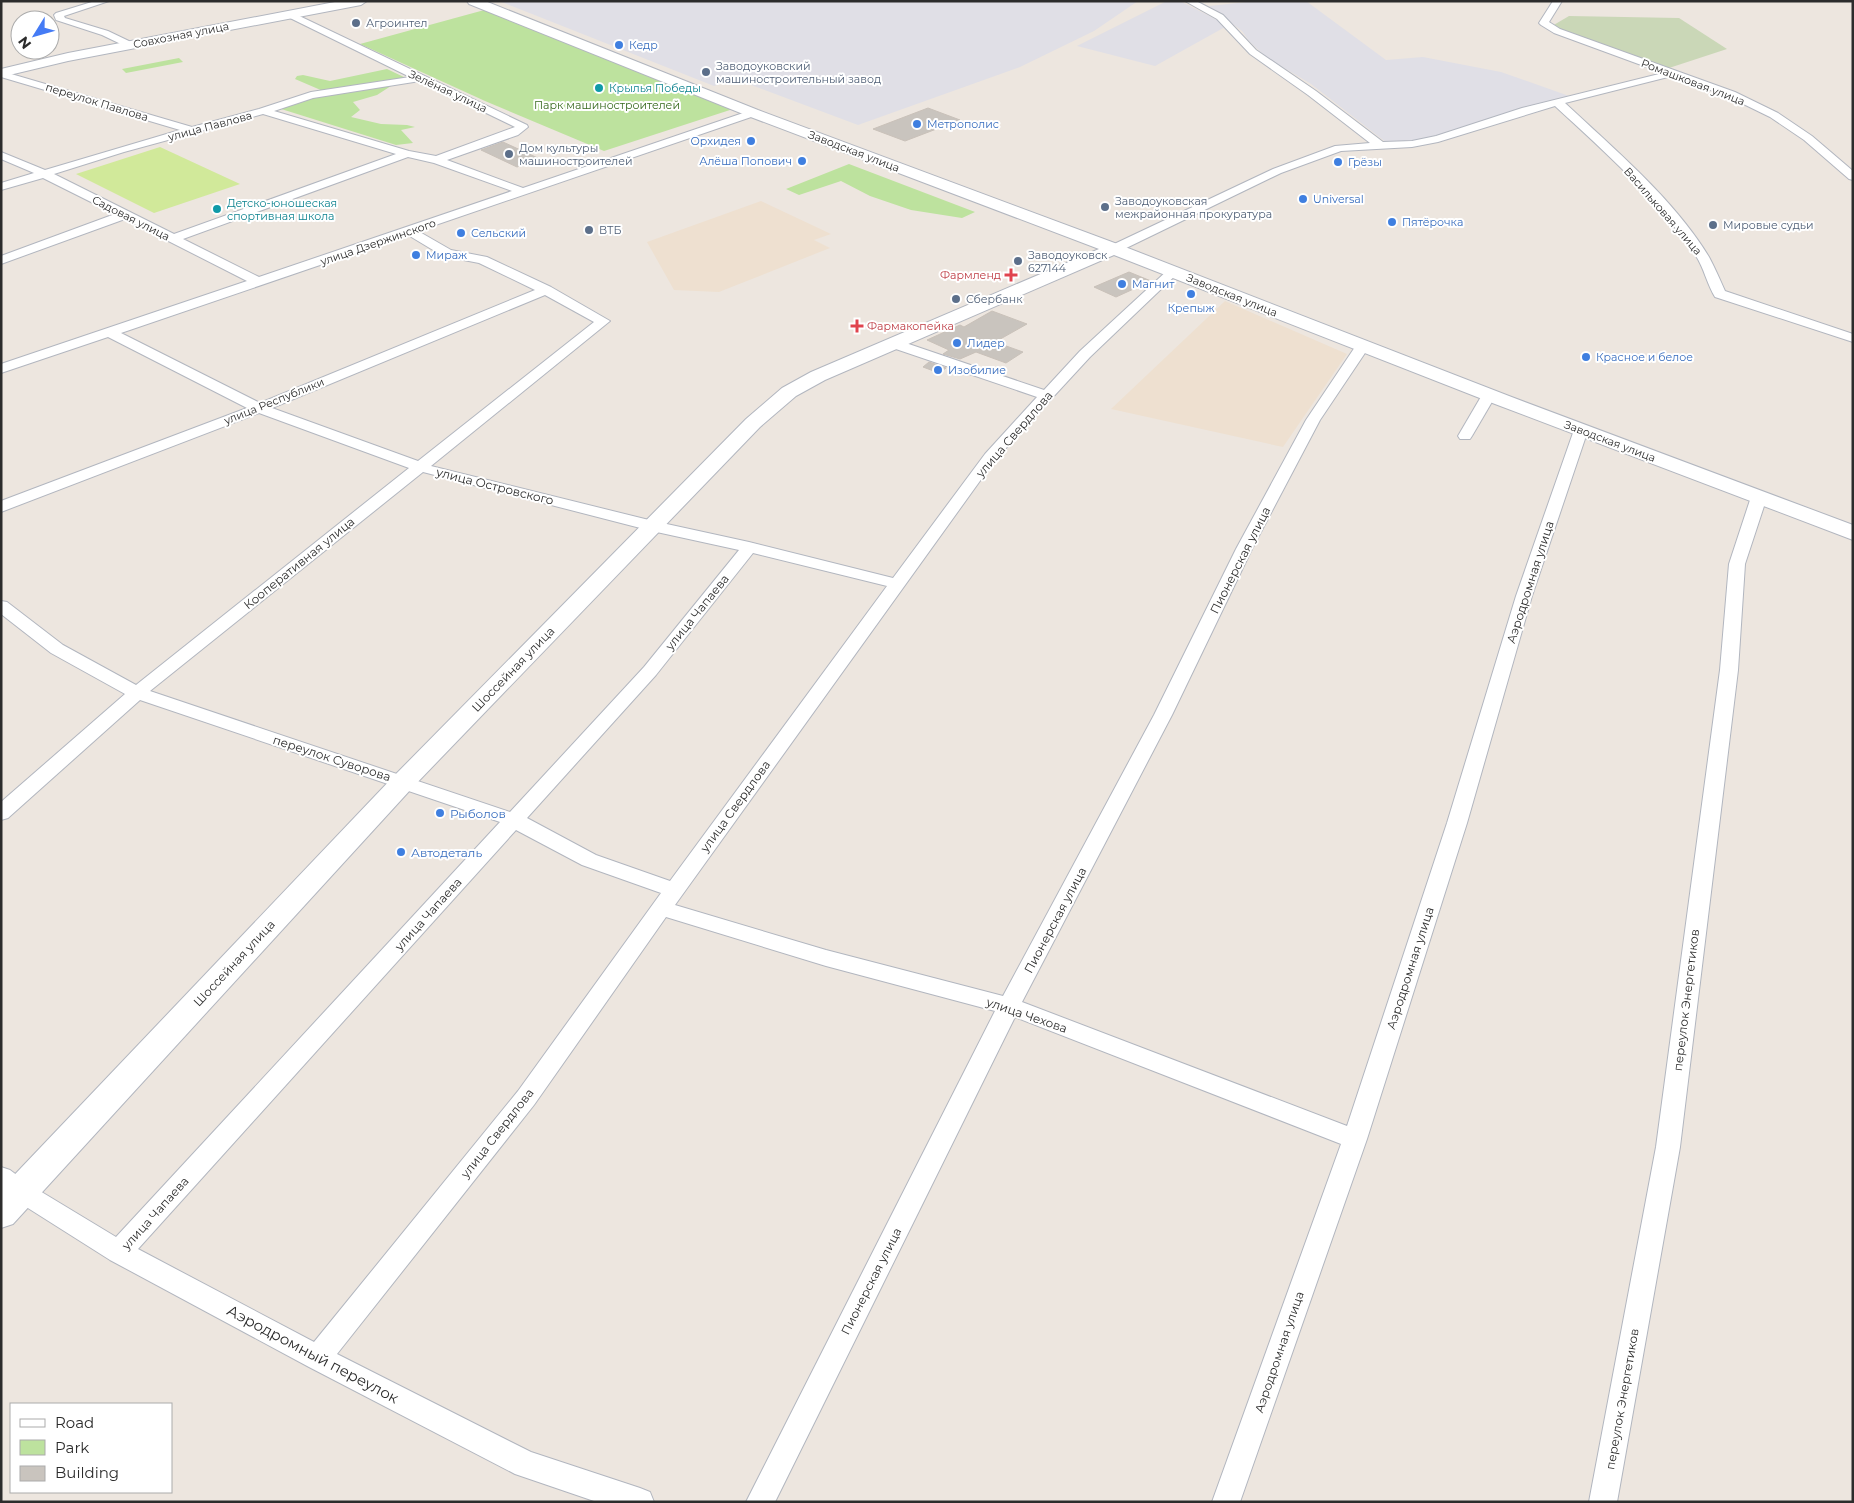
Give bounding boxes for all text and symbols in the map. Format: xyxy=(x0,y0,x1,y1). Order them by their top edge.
north arrow xyxy=(10,10,60,60)
place label: Агроинтел xyxy=(366,16,428,30)
marker: Агроинтел xyxy=(350,17,362,29)
street label: Совхозная улица xyxy=(132,19,230,51)
text: N xyxy=(14,33,35,53)
place label: Кедр xyxy=(629,38,658,52)
marker: Кедр xyxy=(613,39,625,51)
street label: Ромашковая улица xyxy=(1639,56,1747,108)
place label: Заводоуковский машиностроительный завод xyxy=(716,59,881,86)
marker: Заводоуковский машиностроительный завод xyxy=(700,66,712,78)
street label: Зелёная улица xyxy=(407,67,489,115)
street label: переулок Павлова xyxy=(44,80,150,124)
place label: Крылья Победы xyxy=(609,81,701,95)
marker: Крылья Победы xyxy=(593,82,605,94)
park label: Парк машиностроителей xyxy=(534,98,680,112)
street label: улица Павлова xyxy=(165,108,254,144)
place label: Метрополис xyxy=(927,117,999,131)
marker: Метрополис xyxy=(911,118,923,130)
street label: Заводская улица xyxy=(806,127,902,175)
place label: Орхидея xyxy=(690,134,741,148)
marker: Орхидея xyxy=(745,135,757,147)
place label: Дом культуры машиностроителей xyxy=(519,141,633,168)
marker: Дом культуры машиностроителей xyxy=(503,148,515,160)
place label: Алёша Попович xyxy=(699,154,792,168)
marker: Алёша Попович xyxy=(796,155,808,167)
place label: Грёзы xyxy=(1348,155,1382,169)
marker: Грёзы xyxy=(1332,156,1344,168)
street label: Васильковая улица xyxy=(1621,164,1705,258)
street label: Садовая улица xyxy=(90,192,172,244)
place label: Universal xyxy=(1313,192,1364,206)
marker: Universal xyxy=(1297,193,1309,205)
place label: Заводоуковская межрайонная прокуратура xyxy=(1115,194,1272,221)
place label: Детско-юношеская спортивная школа xyxy=(227,196,337,223)
marker: Заводоуковская межрайонная прокуратура xyxy=(1099,201,1111,213)
marker: Детско-юношеская спортивная школа xyxy=(211,203,223,215)
place label: Пятёрочка xyxy=(1402,215,1463,229)
street label: улица Дзержинского xyxy=(317,216,438,269)
marker: Пятёрочка xyxy=(1386,216,1398,228)
place label: Мировые судьи xyxy=(1723,218,1814,232)
marker: Мировые судьи xyxy=(1707,219,1719,231)
place label: ВТБ xyxy=(599,223,622,237)
marker: ВТБ xyxy=(583,224,595,236)
place label: Сельский xyxy=(471,226,526,240)
marker: Сельский xyxy=(455,227,467,239)
place label: Мираж xyxy=(426,248,467,262)
place label: Заводоуковск 627144 xyxy=(1028,248,1108,275)
marker: Мираж xyxy=(410,249,422,261)
marker: Заводоуковск 627144 xyxy=(1012,255,1024,267)
place label: Фармленд xyxy=(940,268,1001,282)
marker: Фармленд xyxy=(1005,269,1017,281)
street label: Заводская улица xyxy=(1184,270,1280,320)
place label: Магнит xyxy=(1132,277,1175,291)
marker: Магнит xyxy=(1116,278,1128,290)
marker: Крепыж xyxy=(1185,288,1197,300)
place label: Сбербанк xyxy=(966,292,1023,306)
marker: Сбербанк xyxy=(950,293,962,305)
place label: Крепыж xyxy=(1167,301,1215,315)
place label: Фармакопейка xyxy=(867,319,954,333)
marker: Фармакопейка xyxy=(851,320,863,332)
place label: Лидер xyxy=(967,336,1005,350)
marker: Лидер xyxy=(951,337,963,349)
place label: Красное и белое xyxy=(1596,350,1693,364)
marker: Красное и белое xyxy=(1580,351,1592,363)
place label: Изобилие xyxy=(948,363,1006,377)
marker: Изобилие xyxy=(932,364,944,376)
street label: улица Республики xyxy=(221,374,326,428)
street label: улица Свердлова xyxy=(972,388,1056,481)
street label: Заводская улица xyxy=(1562,417,1658,465)
street label: улица Островского xyxy=(434,464,556,508)
street label: Пионерская улица xyxy=(1207,504,1273,616)
street label: Кооперативная улица xyxy=(241,514,357,612)
street label: Аэродромная улица xyxy=(1503,519,1557,645)
street label: улица Чапаева xyxy=(661,571,732,654)
street label: Шоссейная улица xyxy=(468,623,558,715)
street label: переулок Суворова xyxy=(271,732,393,784)
street label: улица Свердлова xyxy=(696,757,773,855)
place label: Рыболов xyxy=(450,806,506,821)
marker: Рыболов xyxy=(434,807,446,819)
place label: Автодеталь xyxy=(411,845,482,860)
marker: Автодеталь xyxy=(395,846,407,858)
street label: Пионерская улица xyxy=(1021,864,1089,976)
street label: улица Чапаева xyxy=(391,874,465,954)
street label: Аэродромная улица xyxy=(1383,905,1437,1031)
street label: Шоссейная улица xyxy=(190,917,278,1009)
street label: переулок Энергетиков xyxy=(1670,928,1702,1072)
street label: улица Чехова xyxy=(984,994,1069,1036)
street label: улица Свердлова xyxy=(457,1085,537,1182)
street label: улица Чапаева xyxy=(118,1173,192,1253)
street label: Пионерская улица xyxy=(838,1225,904,1337)
street label: Аэродромная улица xyxy=(1251,1289,1307,1415)
street label: Аэродромный переулок xyxy=(224,1301,402,1408)
street label: переулок Энергетиков xyxy=(1602,1327,1642,1471)
legend xyxy=(10,1403,172,1493)
text: Road xyxy=(55,1413,94,1432)
text: Park xyxy=(55,1438,89,1457)
text: Building xyxy=(55,1463,119,1482)

